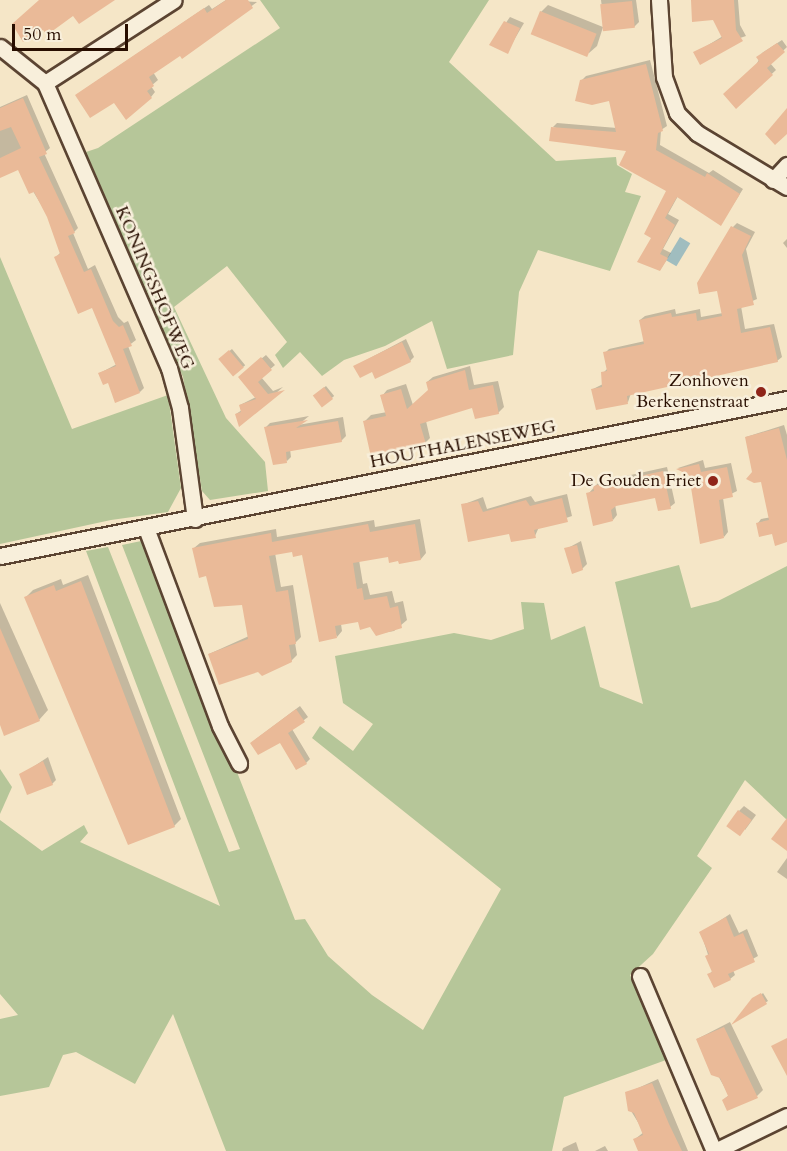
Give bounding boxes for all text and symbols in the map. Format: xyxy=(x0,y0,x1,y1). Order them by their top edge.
scale bar xyxy=(15,12,130,50)
text: 50 m xyxy=(23,22,62,47)
street label: KONINGSHOFWEG xyxy=(110,203,198,373)
place label: Zonhoven Berkenenstraat xyxy=(636,371,749,413)
marker: Zonhoven Berkenenstraat xyxy=(754,385,768,399)
street label: HOUTHALENSEWEG xyxy=(368,416,558,474)
place label: De Gouden Friet xyxy=(571,470,701,492)
marker: De Gouden Friet xyxy=(706,474,720,488)

